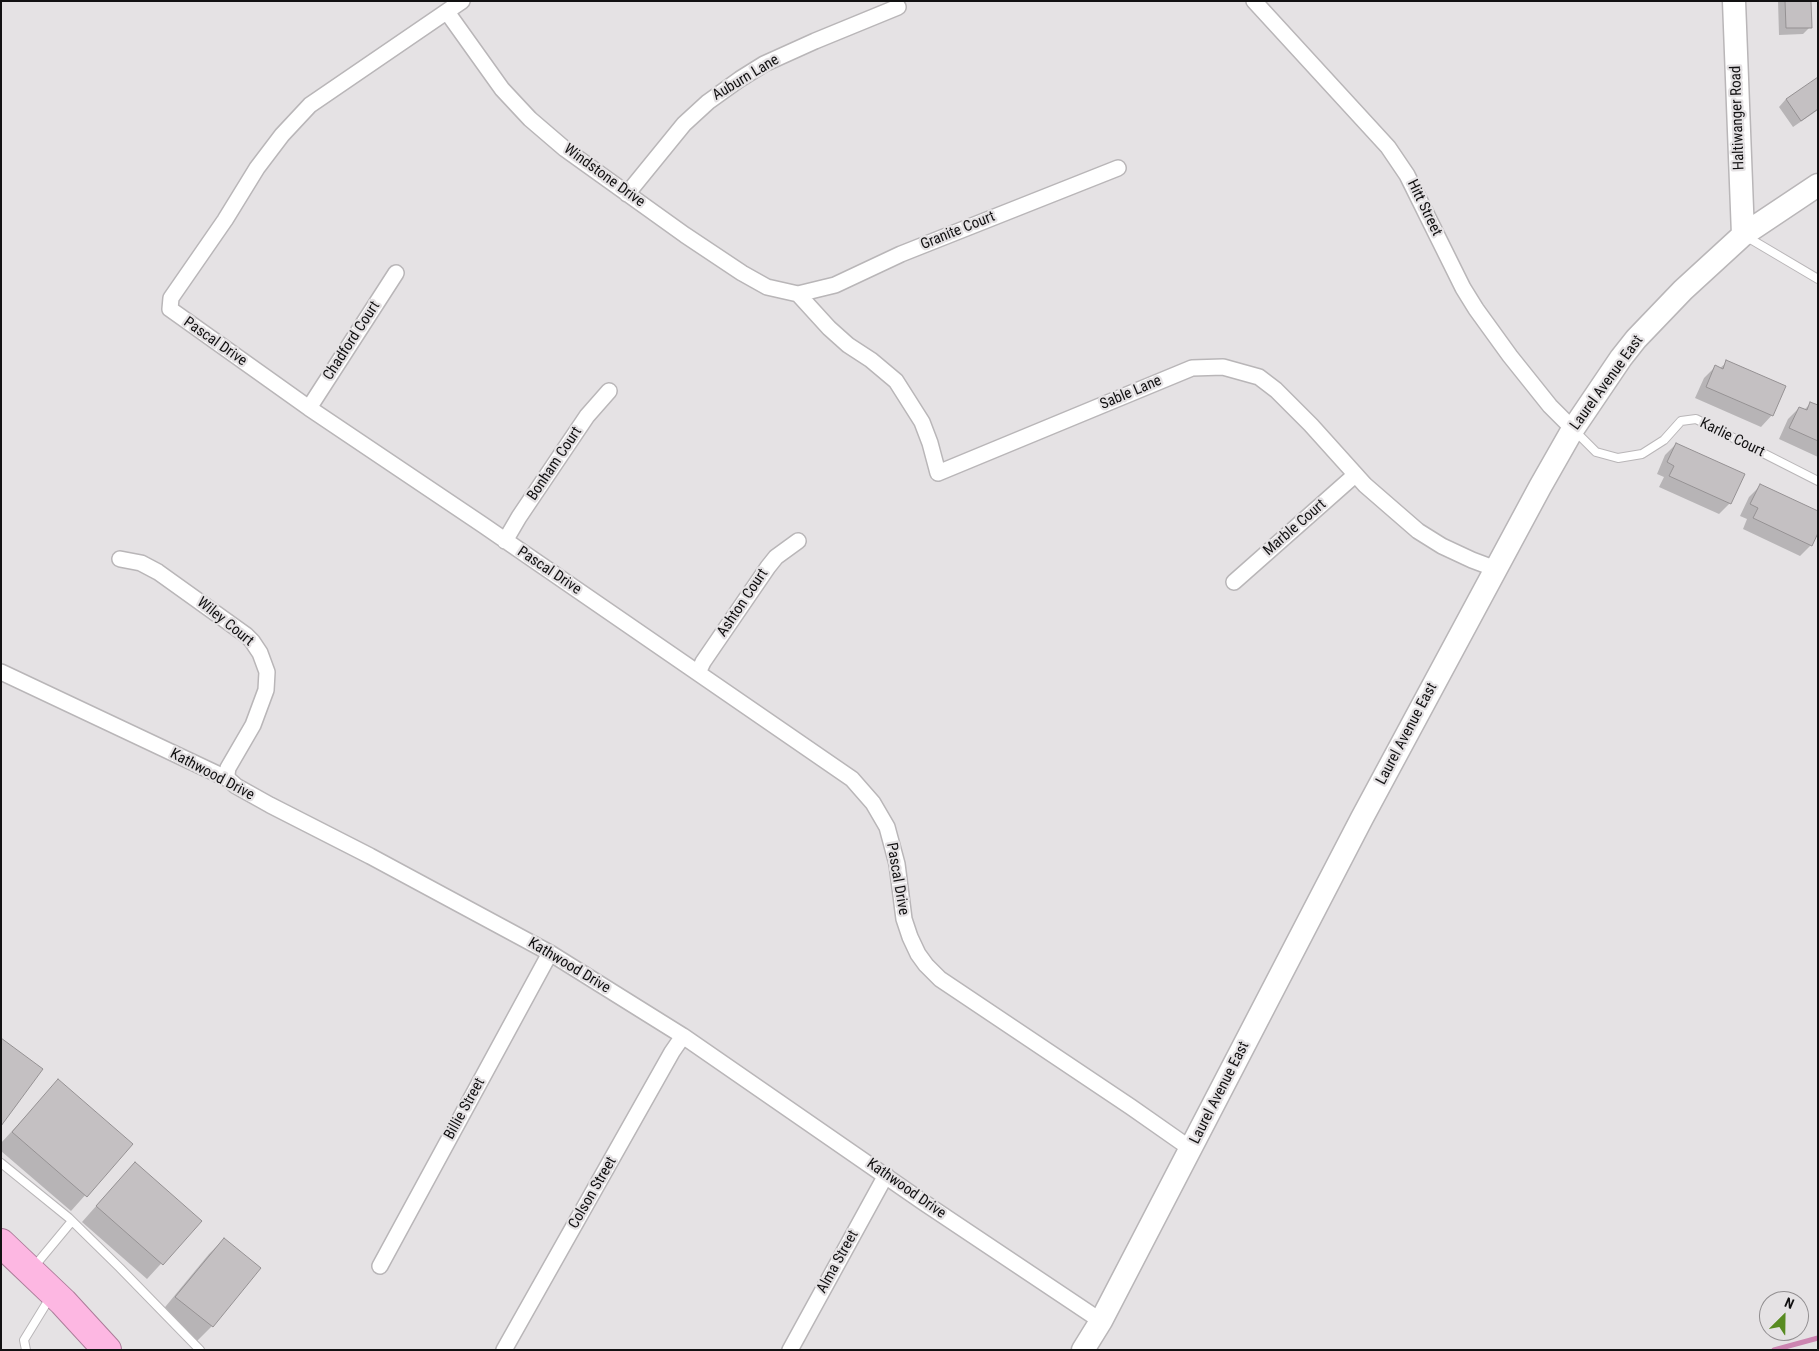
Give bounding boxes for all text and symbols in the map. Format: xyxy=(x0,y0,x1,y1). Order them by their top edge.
street label: Auburn Lane xyxy=(709,51,783,105)
street label: Haltiwanger Road xyxy=(1727,65,1749,171)
street label: Windstone Drive xyxy=(560,141,648,211)
street label: Hitt Street xyxy=(1403,177,1445,239)
street label: Granite Court xyxy=(918,208,998,254)
street label: Chadford Court xyxy=(320,298,384,384)
street label: Pascal Drive xyxy=(180,314,250,370)
street label: Laurel Avenue East xyxy=(1567,332,1647,434)
street label: Sable Lane xyxy=(1098,372,1164,414)
street label: Karlie Court xyxy=(1697,415,1767,461)
street label: Bonham Court xyxy=(524,424,586,504)
street label: Marble Court xyxy=(1260,496,1330,560)
street label: Pascal Drive xyxy=(514,543,584,599)
street label: Ashton Court xyxy=(714,566,772,640)
street label: Wiley Court xyxy=(193,594,257,650)
street label: Laurel Avenue East xyxy=(1373,680,1441,788)
street label: Kathwood Drive xyxy=(167,745,257,805)
street label: Pascal Drive xyxy=(882,841,912,917)
street label: Kathwood Drive xyxy=(525,934,613,998)
street label: Laurel Avenue East xyxy=(1186,1039,1254,1147)
street label: Billie Street xyxy=(441,1075,489,1143)
street label: Colson Street xyxy=(565,1154,621,1232)
street label: Kathwood Drive xyxy=(863,1155,949,1223)
street label: Alma Street xyxy=(813,1227,863,1297)
north arrow xyxy=(1759,1291,1809,1341)
text: N xyxy=(1782,1294,1797,1312)

